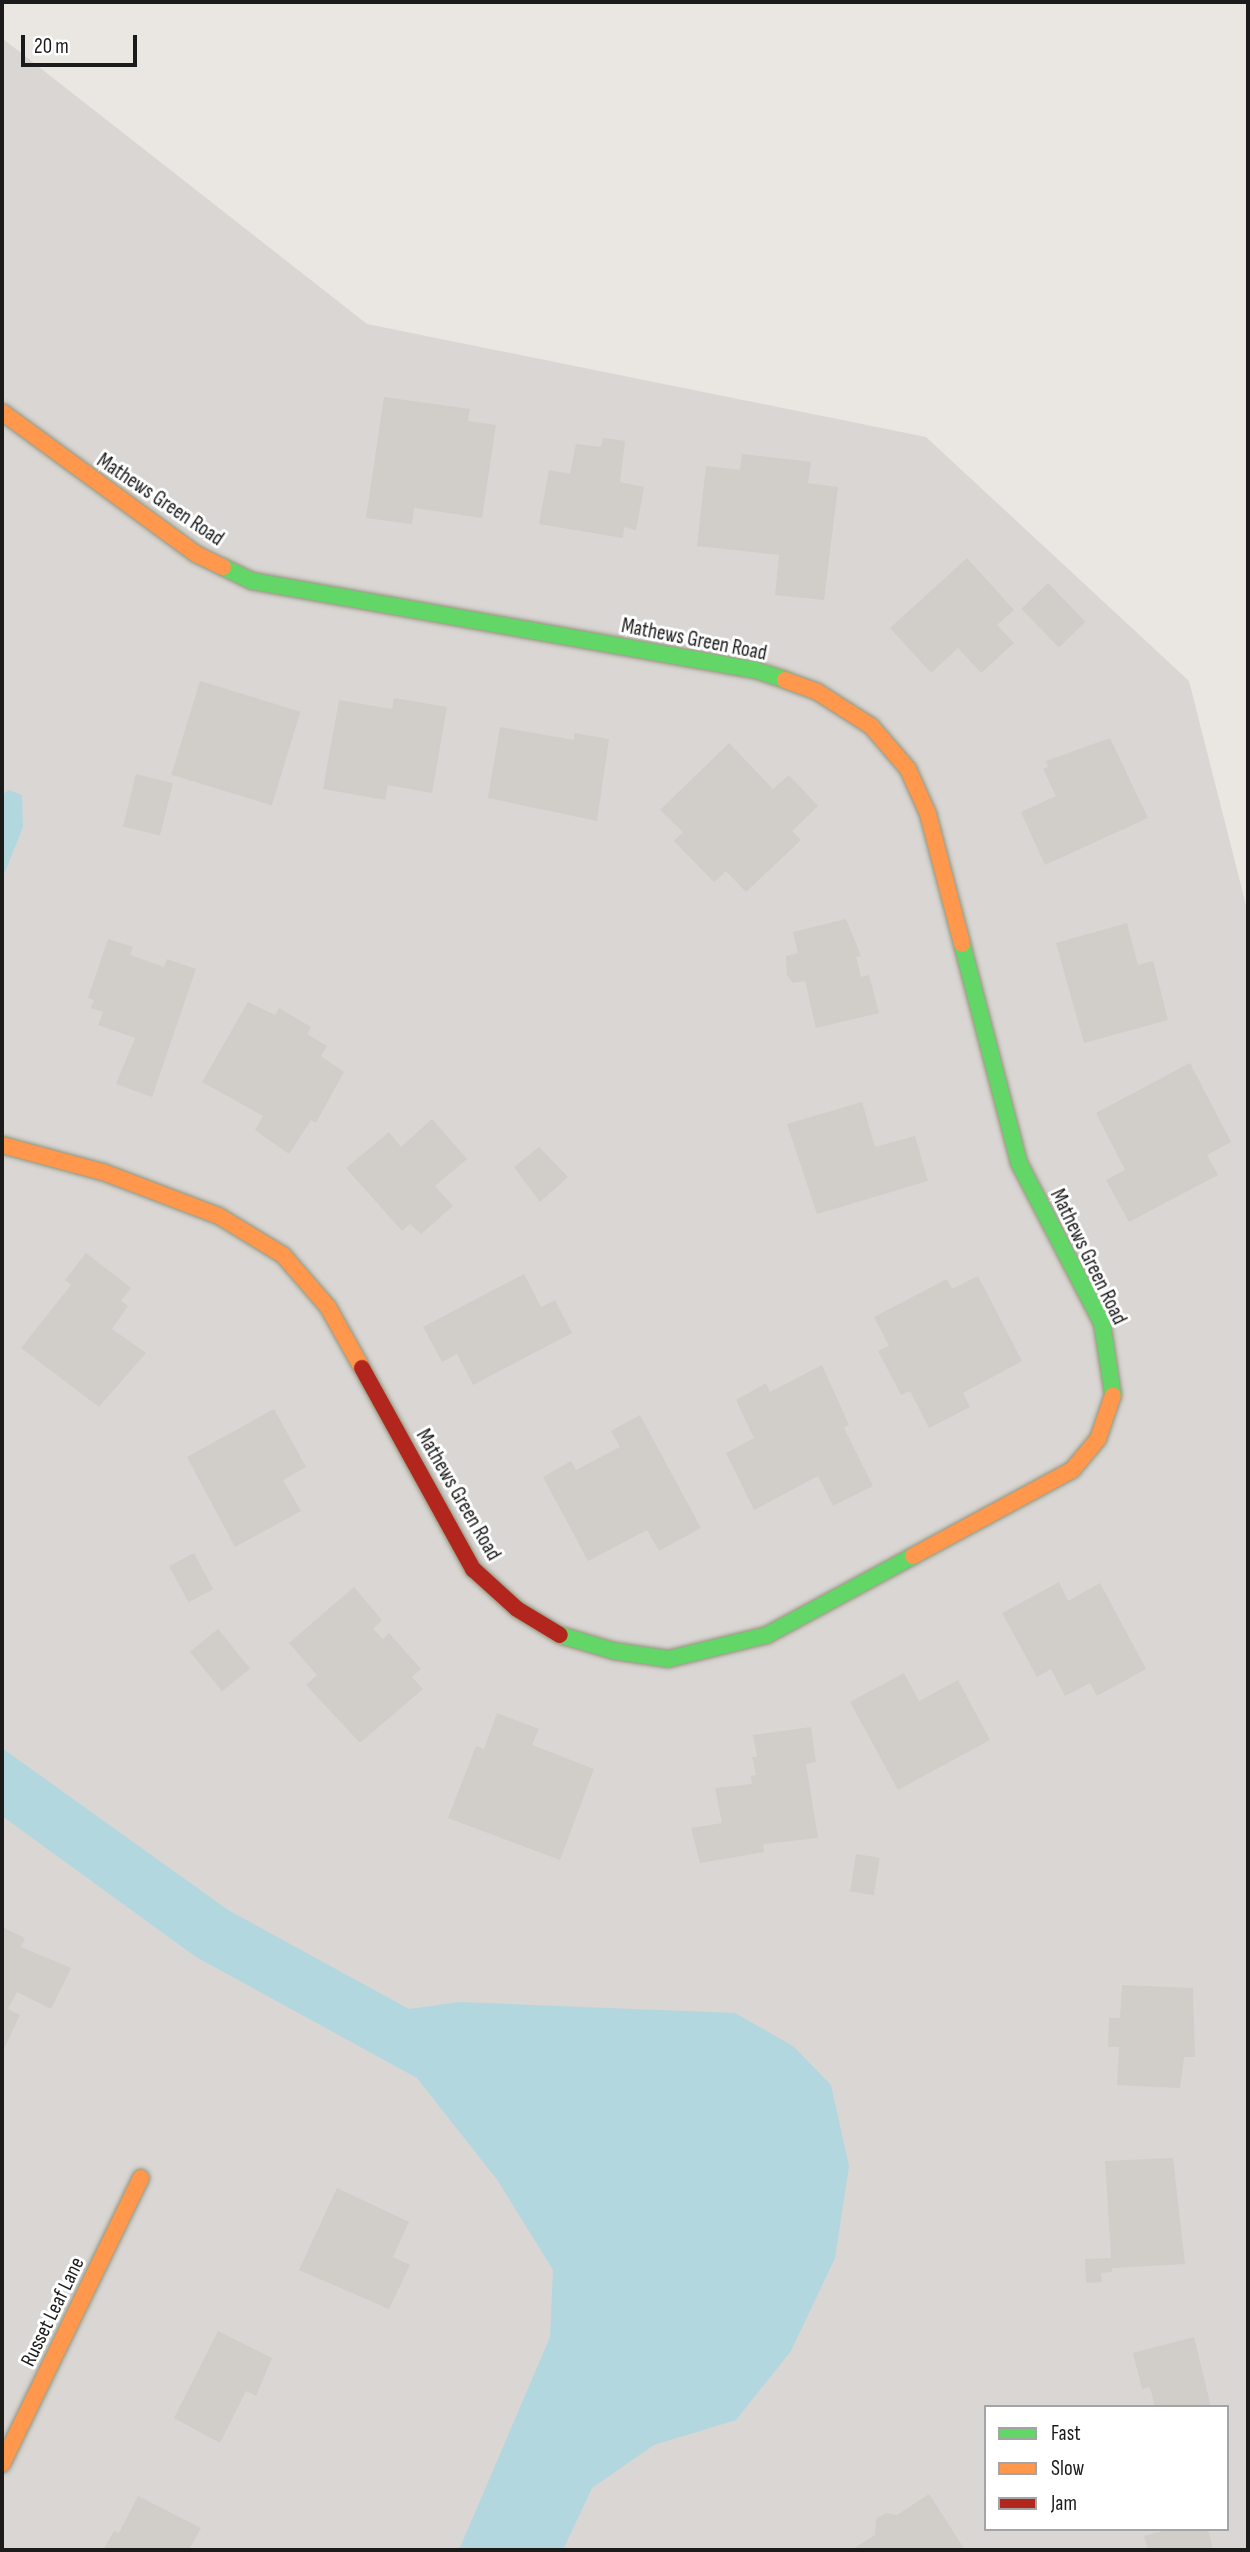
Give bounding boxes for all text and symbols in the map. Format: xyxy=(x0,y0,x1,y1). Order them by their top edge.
scale bar xyxy=(24,21,140,65)
text: 20 m xyxy=(34,34,69,59)
street label: Mathews Green Road xyxy=(92,448,228,552)
street label: Mathews Green Road xyxy=(619,614,769,666)
street label: Mathews Green Road xyxy=(1044,1185,1132,1329)
street label: Mathews Green Road xyxy=(410,1425,506,1565)
street label: Russet Leaf Lane xyxy=(16,2253,90,2371)
legend xyxy=(984,2405,1229,2531)
text: Fast xyxy=(1051,2421,1081,2446)
text: Slow xyxy=(1051,2456,1084,2481)
text: Jam xyxy=(1051,2491,1077,2516)

